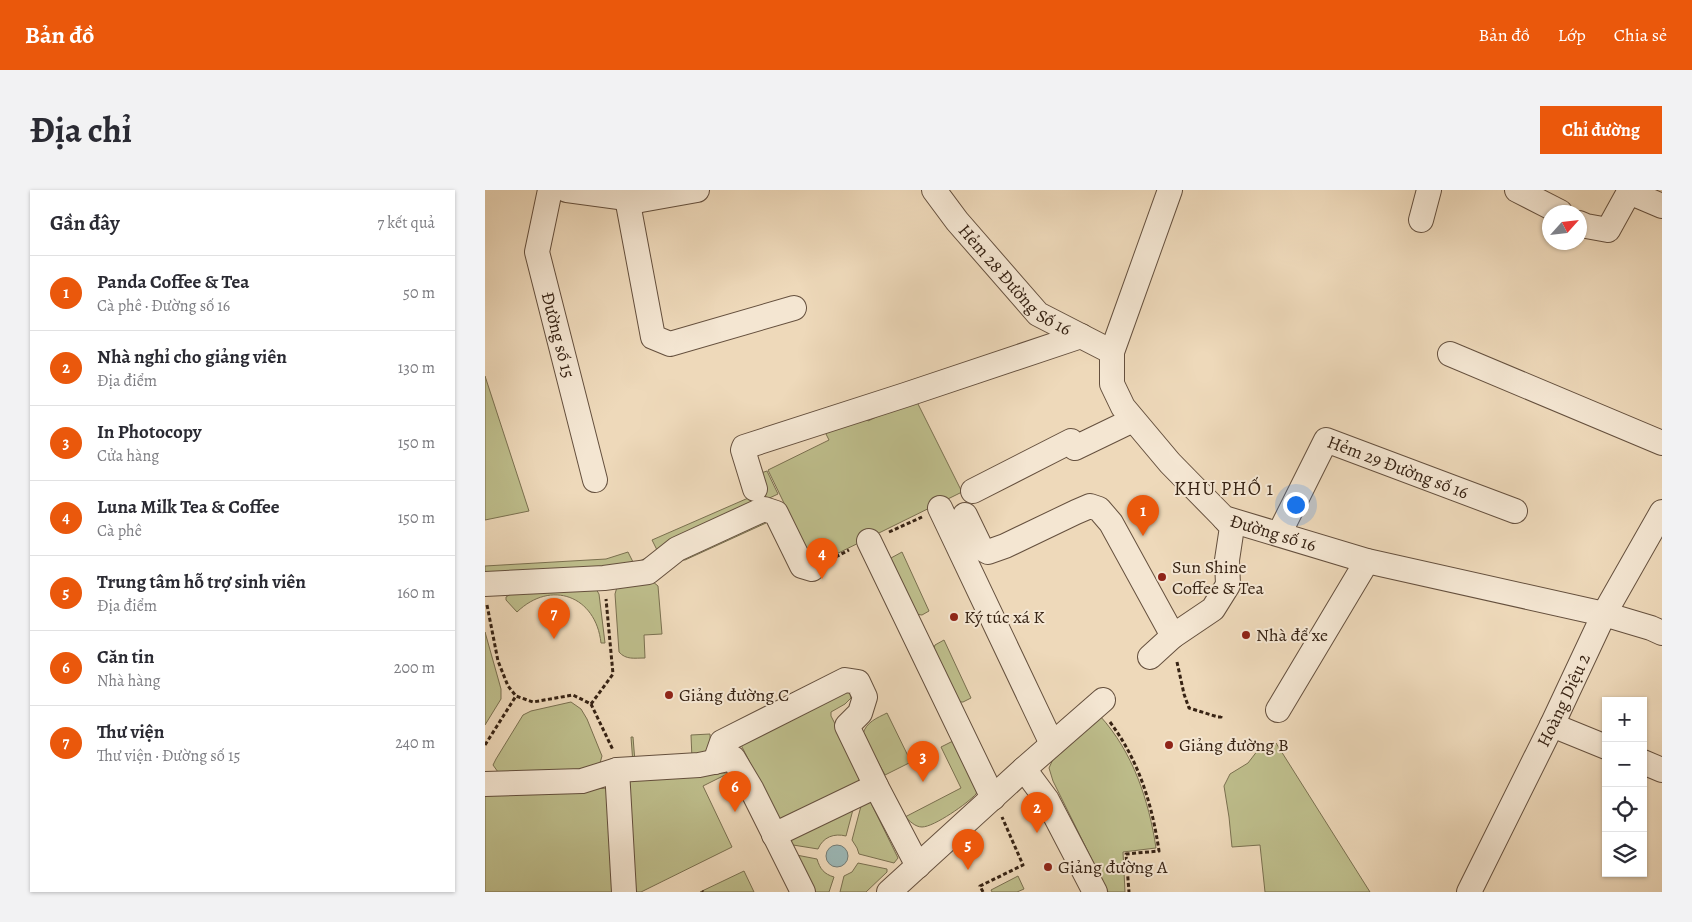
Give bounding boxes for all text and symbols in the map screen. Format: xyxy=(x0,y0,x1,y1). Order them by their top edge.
text: Bản đồ xyxy=(25,19,94,51)
text: Bản đồ xyxy=(1479,23,1530,47)
text: Lớp xyxy=(1558,23,1586,47)
text: Chia sẻ xyxy=(1614,23,1667,47)
text: Địa chỉ xyxy=(30,106,132,154)
button: Chỉ đường xyxy=(1540,106,1662,154)
north arrow xyxy=(1542,205,1587,250)
text: Gần đây xyxy=(50,209,120,237)
text: 7 kết quả xyxy=(377,212,435,234)
street label: Hẻm 28 Đường Số 16 xyxy=(953,219,1075,341)
text: Panda Coffee & Tea xyxy=(97,269,249,295)
text: 1 xyxy=(63,282,69,304)
text: 50 m xyxy=(403,282,435,304)
street label: Đường số 15 xyxy=(536,289,581,381)
text: Cà phê · Đường số 16 xyxy=(97,295,230,317)
text: Nhà nghỉ cho giảng viên xyxy=(97,344,287,370)
text: 2 xyxy=(62,357,70,379)
text: 130 m xyxy=(398,357,435,379)
text: Địa điểm xyxy=(97,370,157,392)
text: In Photocopy xyxy=(97,419,201,445)
street label: Hẻm 29 Đường số 16 xyxy=(1324,430,1472,504)
text: 3 xyxy=(63,432,69,454)
text: 150 m xyxy=(398,432,435,454)
text: Cửa hàng xyxy=(97,445,159,467)
district label: KHU PHỐ 1 xyxy=(1174,476,1274,502)
your location xyxy=(1283,492,1309,518)
text: Luna Milk Tea & Coffee xyxy=(97,494,280,520)
pin: 1 xyxy=(1127,495,1159,536)
text: 4 xyxy=(62,507,70,529)
text: 150 m xyxy=(398,507,435,529)
street label: Đường số 16 xyxy=(1227,508,1319,557)
text: Cà phê xyxy=(97,520,142,542)
pin: 4 xyxy=(806,538,838,579)
place label: Sun Shine Coffee & Tea xyxy=(1172,555,1265,600)
text: Trung tâm hỗ trợ sinh viên xyxy=(97,569,306,595)
marker: Sun Shine Coffee & Tea xyxy=(1156,571,1168,583)
text: 5 xyxy=(63,582,69,604)
text: 160 m xyxy=(397,582,435,604)
text: Địa điểm xyxy=(97,595,157,617)
pin: 7 xyxy=(538,598,570,639)
place label: Ký túc xá K xyxy=(964,605,1045,629)
marker: Ký túc xá K xyxy=(948,611,960,623)
place label: Nhà để xe xyxy=(1256,623,1328,647)
marker: Nhà để xe xyxy=(1240,629,1252,641)
text: Căn tin xyxy=(97,644,154,670)
street label: Hoàng Diệu 2 xyxy=(1531,649,1596,751)
text: 6 xyxy=(62,657,70,679)
text: 200 m xyxy=(394,657,435,679)
text: Nhà hàng xyxy=(97,670,160,692)
place label: Giảng đường C xyxy=(679,683,789,707)
marker: Giảng đường C xyxy=(663,689,675,701)
map controls xyxy=(1602,697,1647,877)
button: + xyxy=(1602,697,1647,742)
text: Thư viện xyxy=(97,719,164,745)
text: 7 xyxy=(63,732,69,754)
text: 240 m xyxy=(395,732,435,754)
place label: Giảng đường B xyxy=(1179,733,1289,757)
marker: Giảng đường B xyxy=(1163,739,1175,751)
pin: 3 xyxy=(907,741,939,782)
button: − xyxy=(1602,742,1647,787)
text: Thư viện · Đường số 15 xyxy=(97,745,240,767)
pin: 6 xyxy=(719,771,751,812)
button: locate xyxy=(1602,787,1647,832)
pin: 2 xyxy=(1021,792,1053,833)
pin: 5 xyxy=(952,829,984,870)
button: layers xyxy=(1602,832,1647,877)
place label: Giảng đường A xyxy=(1058,855,1168,879)
marker: Giảng đường A xyxy=(1042,861,1054,873)

